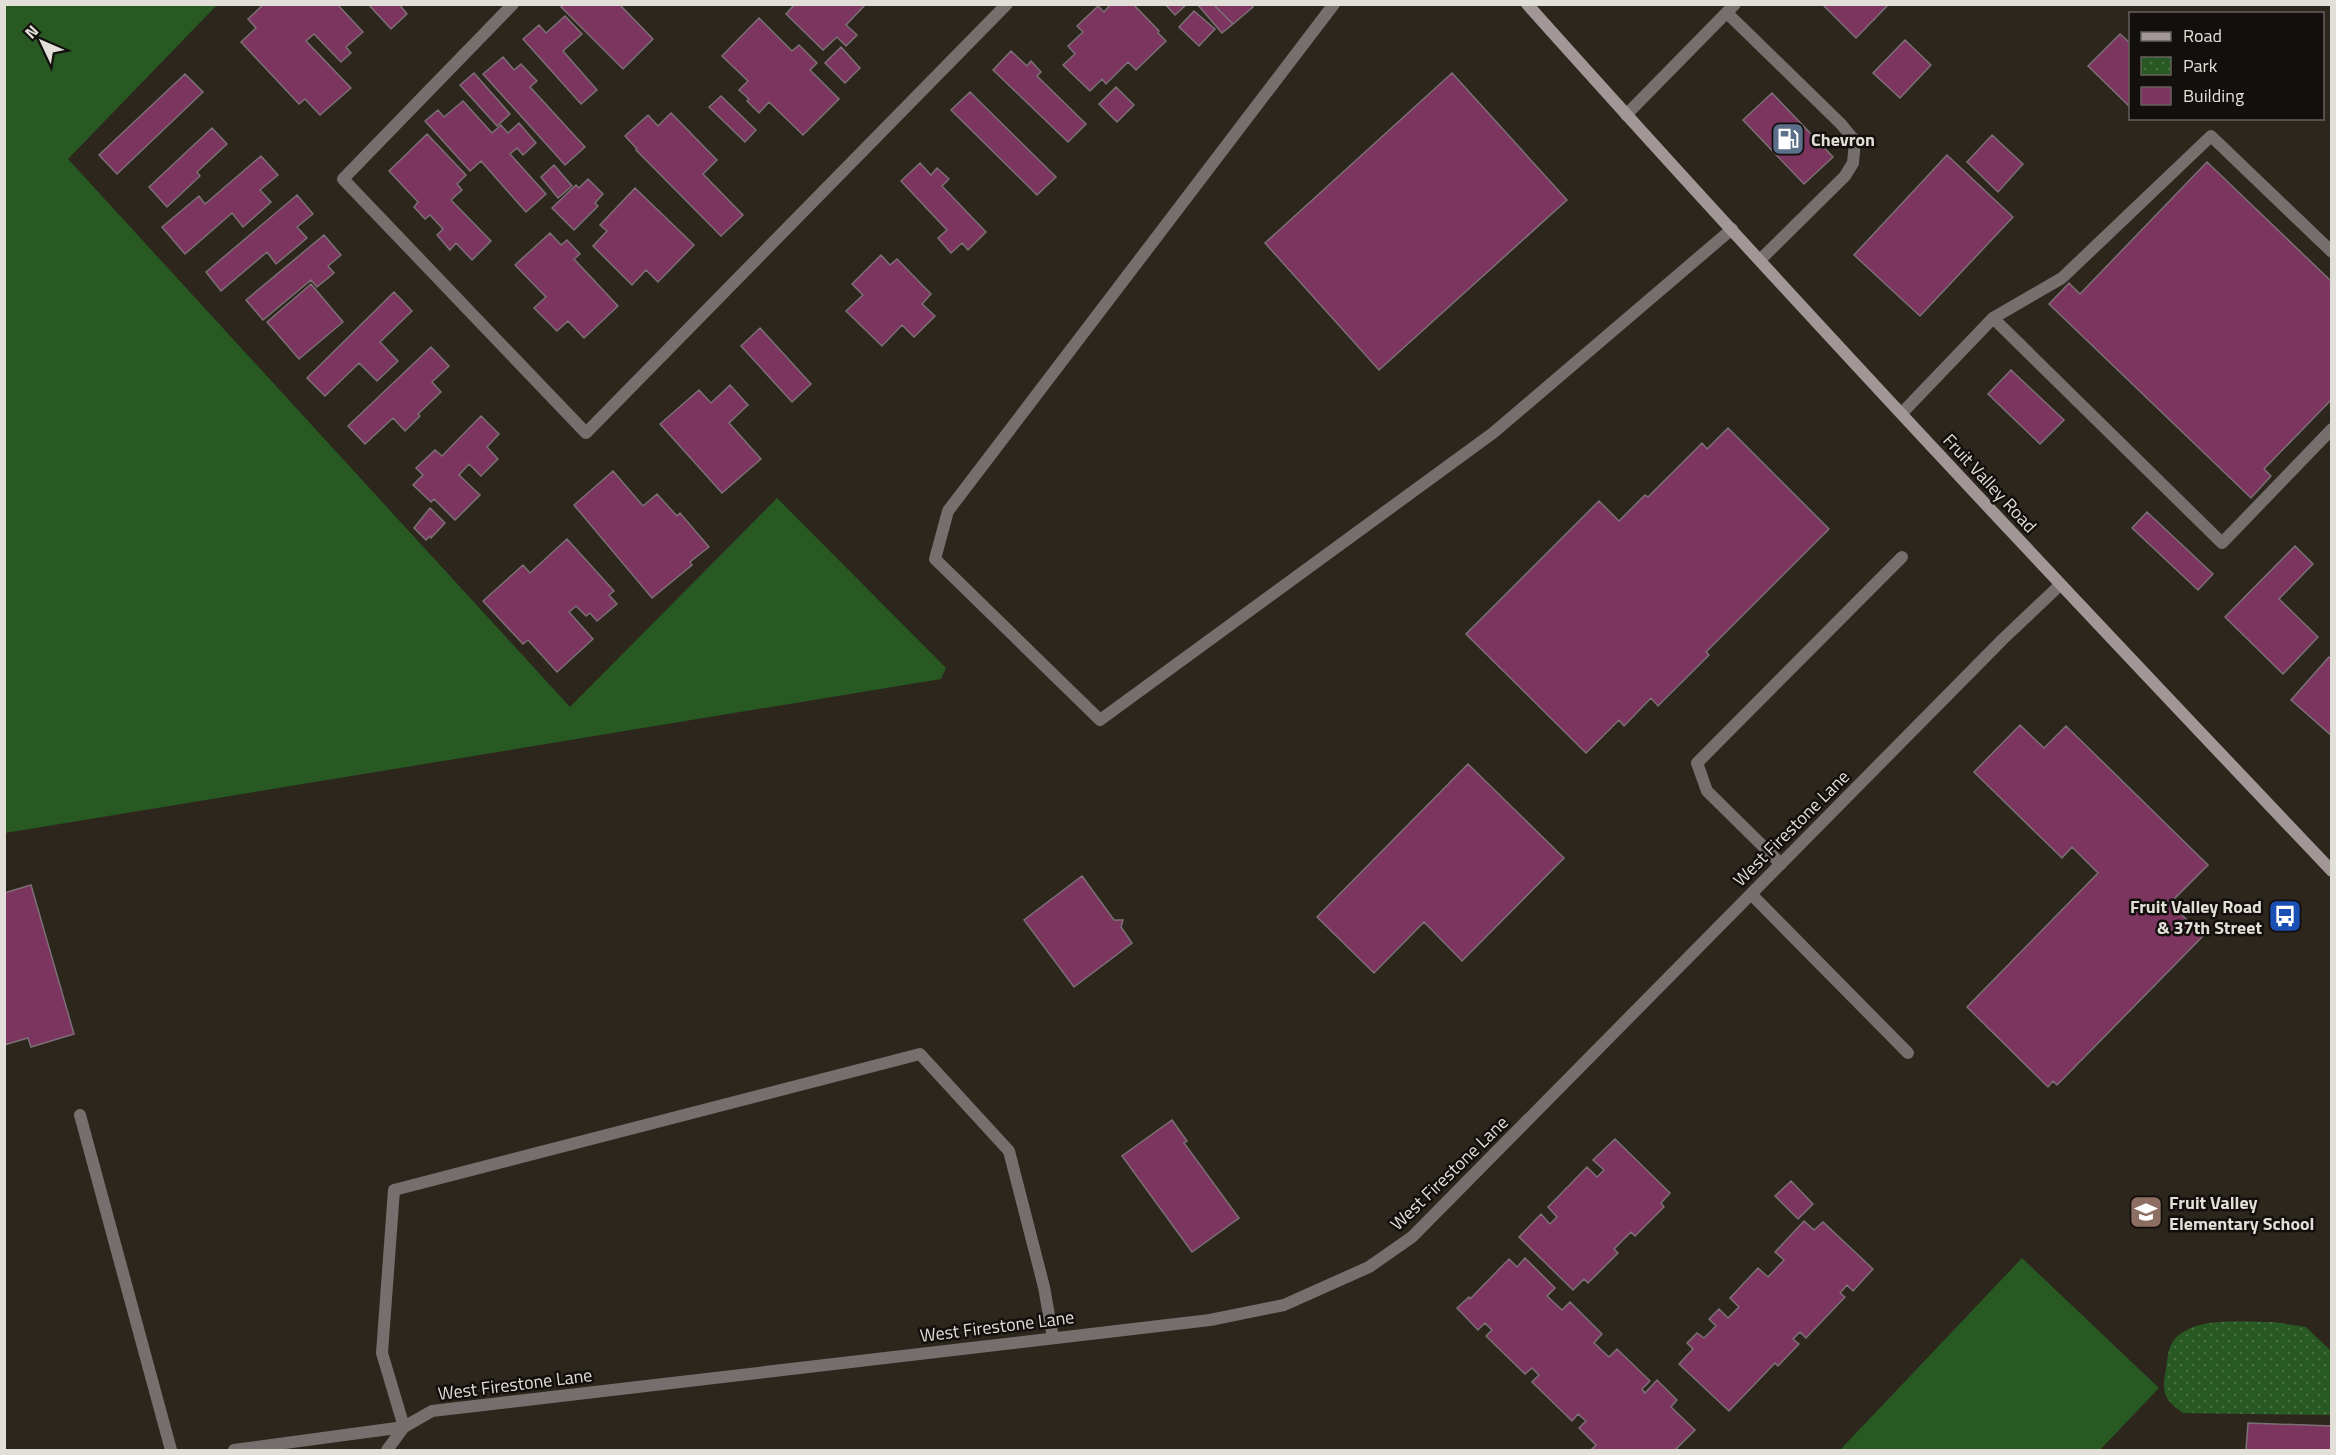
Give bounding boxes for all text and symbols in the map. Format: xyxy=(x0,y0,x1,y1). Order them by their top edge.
north arrow xyxy=(12,12,72,72)
legend xyxy=(2129,12,2324,120)
text: N xyxy=(19,19,44,44)
text: Road xyxy=(2183,22,2222,49)
text: Park xyxy=(2183,52,2218,79)
text: Building xyxy=(2183,82,2244,109)
fuel station icon: Chevron xyxy=(1770,121,1806,157)
place label: Chevron xyxy=(1811,126,1875,153)
street label: Fruit Valley Road xyxy=(1937,427,2043,539)
street label: West Firestone Lane xyxy=(1727,764,1855,892)
place label: Fruit Valley Road & 37th Street xyxy=(2130,893,2262,941)
bus stop icon: Fruit Valley Road & 37th Street xyxy=(2267,898,2303,934)
street label: West Firestone Lane xyxy=(1384,1109,1514,1237)
place label: Fruit Valley Elementary School xyxy=(2169,1189,2314,1237)
school or university icon: Fruit Valley Elementary School xyxy=(2128,1194,2164,1230)
street label: West Firestone Lane xyxy=(918,1303,1076,1349)
street label: West Firestone Lane xyxy=(436,1361,594,1407)

